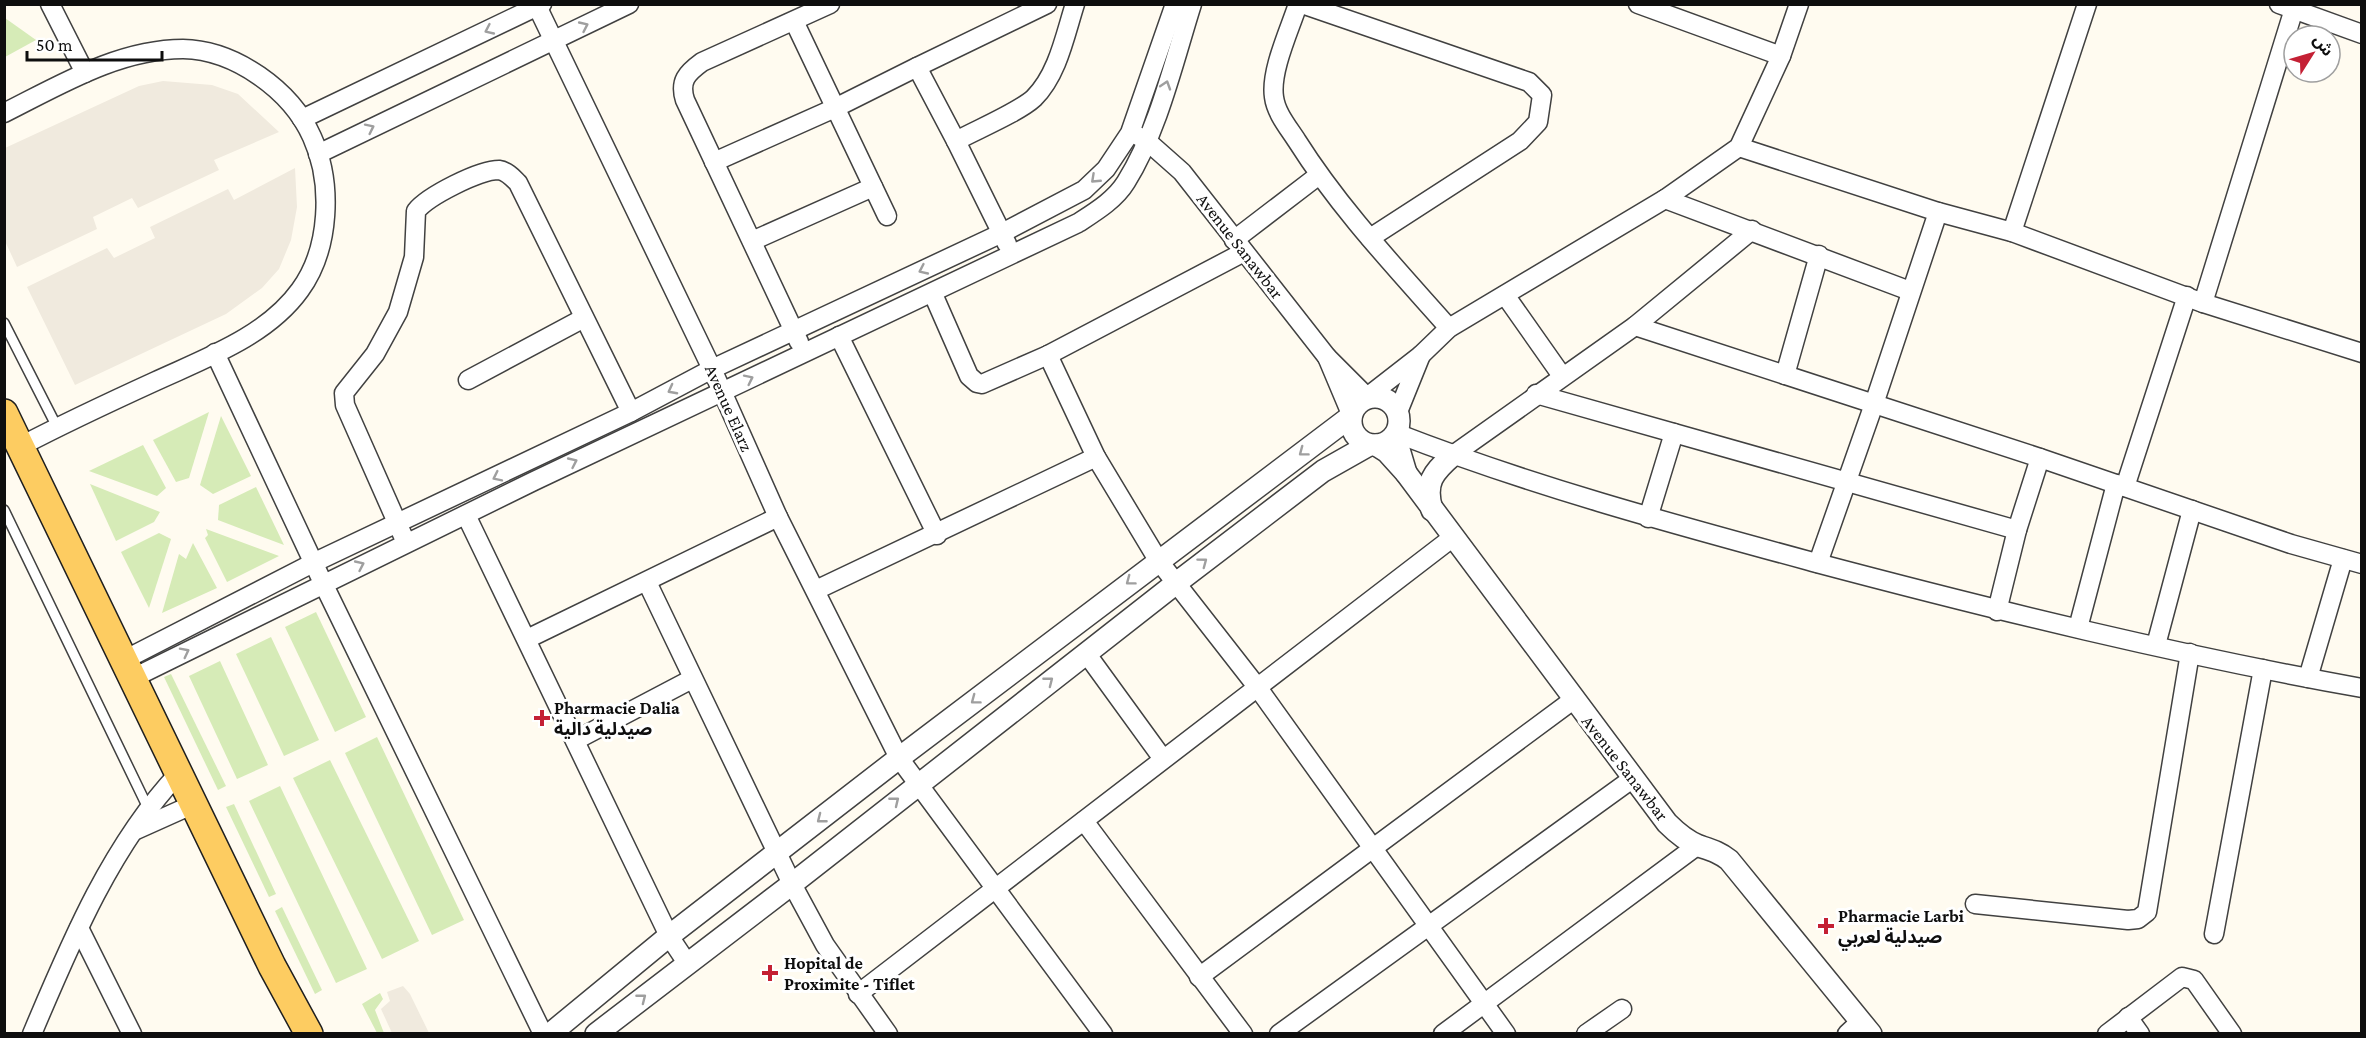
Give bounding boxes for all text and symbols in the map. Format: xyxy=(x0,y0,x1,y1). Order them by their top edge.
one-way arrow xyxy=(578,21,589,33)
one-way arrow xyxy=(485,22,496,34)
scale bar xyxy=(27,24,162,62)
north arrow xyxy=(2282,24,2342,84)
text: ش xyxy=(2309,31,2337,60)
text: 50 m xyxy=(36,35,73,55)
one-way arrow xyxy=(1158,80,1171,91)
one-way arrow xyxy=(364,124,375,136)
one-way arrow xyxy=(1092,172,1102,183)
street label: Avenue Sanawbar xyxy=(1193,189,1288,303)
one-way arrow xyxy=(919,263,930,275)
street label: Avenue Elarz xyxy=(701,361,757,455)
one-way arrow xyxy=(743,374,754,386)
one-way arrow xyxy=(668,383,678,394)
one-way arrow xyxy=(1299,444,1310,455)
one-way arrow xyxy=(567,458,578,470)
one-way arrow xyxy=(493,470,504,481)
one-way arrow xyxy=(1197,558,1208,569)
one-way arrow xyxy=(353,561,364,573)
one-way arrow xyxy=(1126,574,1137,585)
one-way arrow xyxy=(179,648,190,659)
one-way arrow xyxy=(1043,678,1054,689)
one-way arrow xyxy=(971,692,982,703)
place label: Pharmacie Dalia صيدلية دالية xyxy=(554,698,680,739)
marker: Pharmacie Dalia صيدلية دالية xyxy=(535,711,549,725)
street label: Avenue Sanawbar xyxy=(1578,711,1673,825)
one-way arrow xyxy=(889,797,900,808)
one-way arrow xyxy=(817,812,828,823)
place label: Pharmacie Larbi صيدلية لعربي xyxy=(1838,906,1965,951)
marker: Pharmacie Larbi صيدلية لعربي xyxy=(1819,919,1833,933)
place label: Hopital de Proximite - Tiflet xyxy=(784,953,915,994)
marker: Hopital de Proximite - Tiflet xyxy=(761,964,779,982)
one-way arrow xyxy=(635,994,646,1005)

